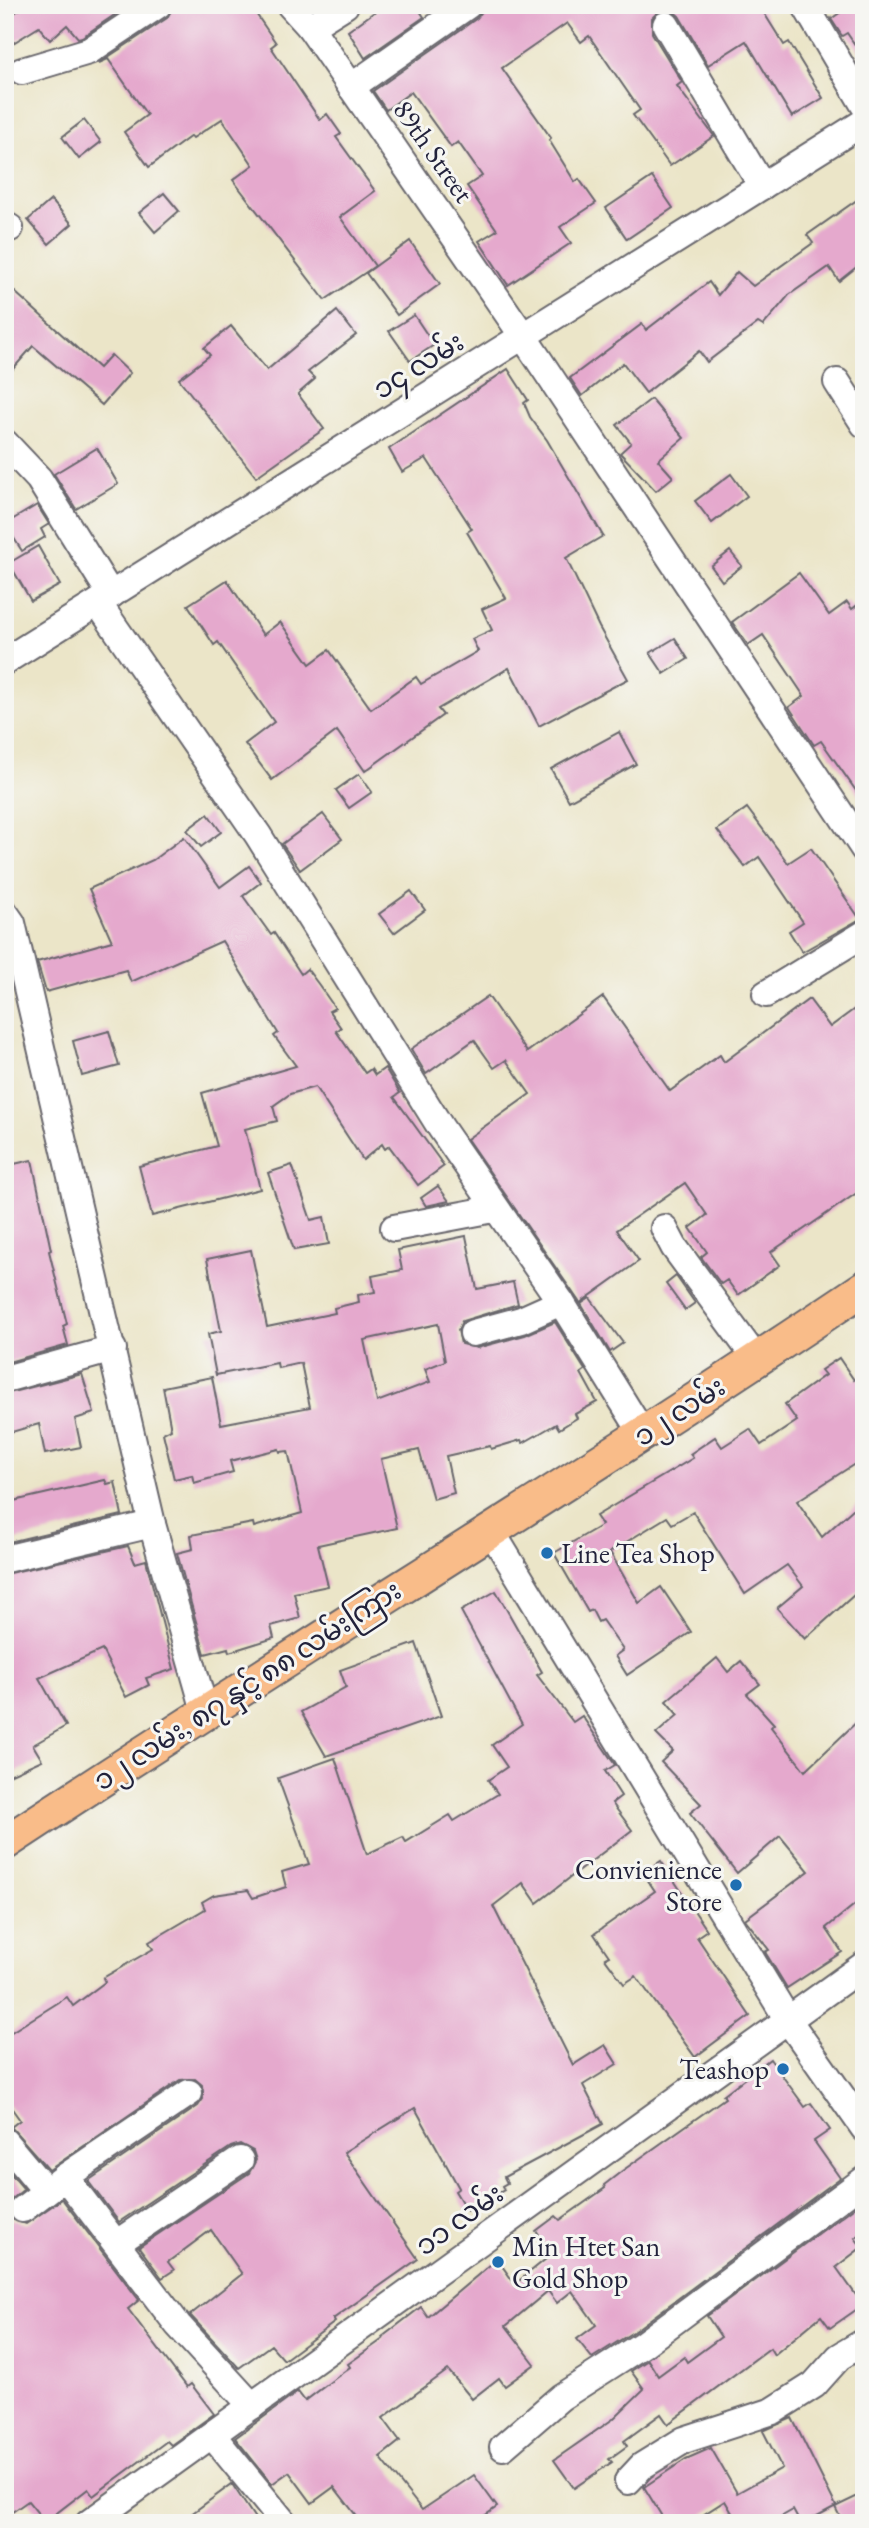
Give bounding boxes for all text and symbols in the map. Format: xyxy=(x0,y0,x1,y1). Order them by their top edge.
street label: 89th Street xyxy=(386,93,482,209)
street label: ၁၄ လမ်း xyxy=(366,323,473,411)
street label: ၁၂ လမ်း xyxy=(626,1368,734,1458)
place label: Line Tea Shop xyxy=(561,1535,715,1571)
marker: Line Tea Shop xyxy=(539,1545,555,1561)
street label: ၁၂ လမ်း, ၈၇ နှင့် ၈၈ လမ်းကြား xyxy=(86,1572,411,1802)
place label: Convienience Store xyxy=(575,1851,722,1919)
marker: Convienience Store xyxy=(728,1877,744,1893)
place label: Teashop xyxy=(679,2051,769,2087)
marker: Teashop xyxy=(775,2061,791,2077)
street label: ၁၁ လမ်း xyxy=(408,2175,510,2263)
place label: Min Htet San Gold Shop xyxy=(512,2228,660,2296)
marker: Min Htet San Gold Shop xyxy=(490,2254,506,2270)

